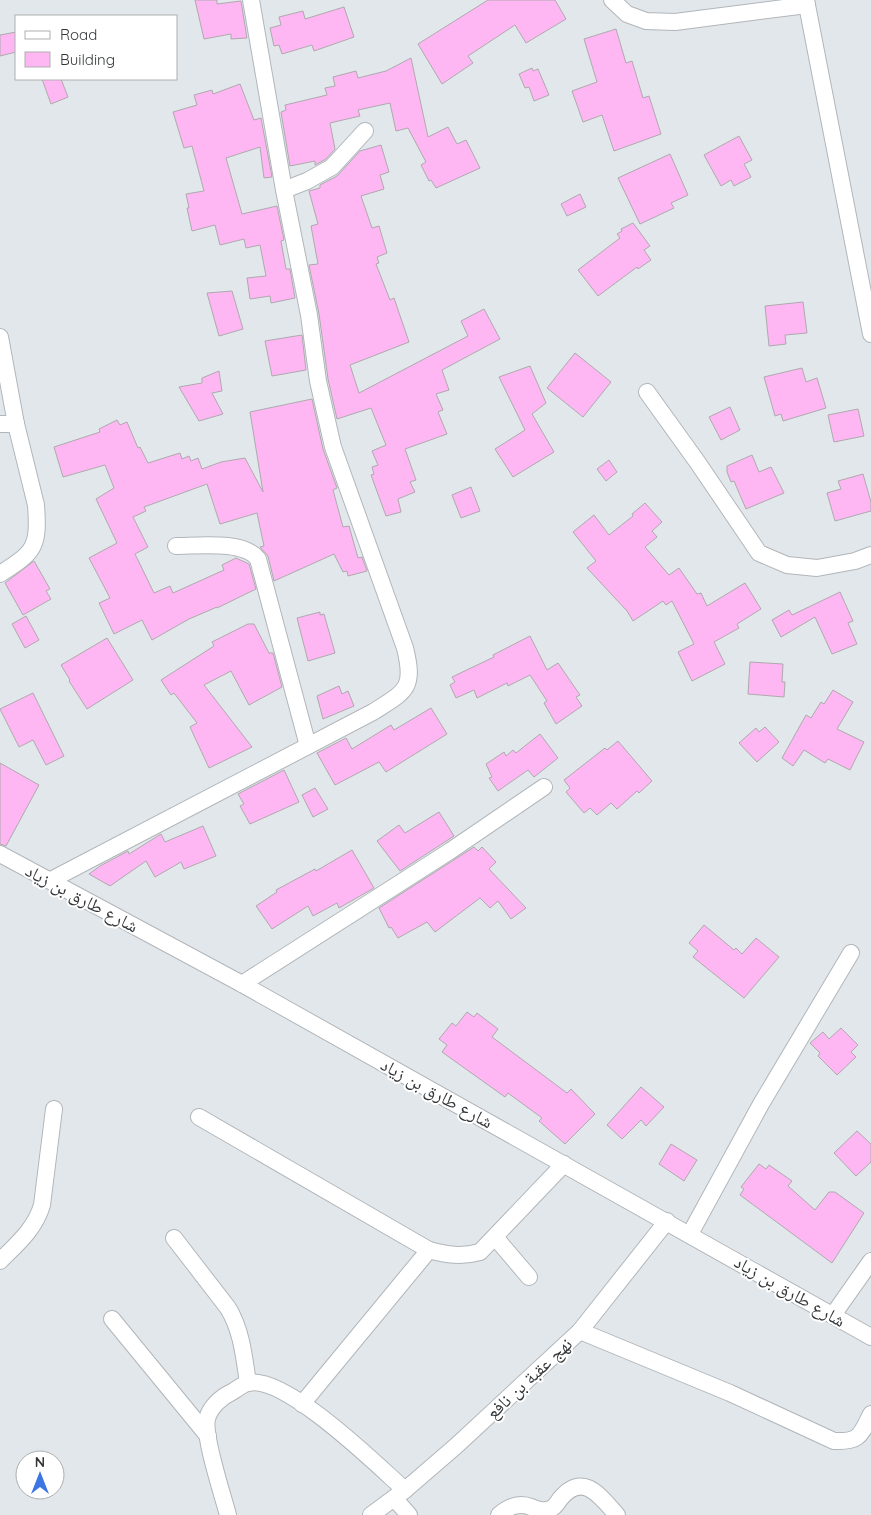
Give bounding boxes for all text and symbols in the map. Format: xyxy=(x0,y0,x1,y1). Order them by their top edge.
legend xyxy=(15,15,178,80)
text: Road xyxy=(60,25,97,44)
text: Building xyxy=(60,50,115,69)
street label: شارع طارق بن زياد xyxy=(22,859,142,937)
street label: شارع طارق بن زياد xyxy=(377,1053,497,1133)
street label: شارع طارق بن زياد xyxy=(730,1250,850,1332)
street label: نهج عقبة بن نافع xyxy=(481,1332,577,1424)
north arrow xyxy=(15,1450,65,1500)
text: N xyxy=(35,1453,45,1471)

